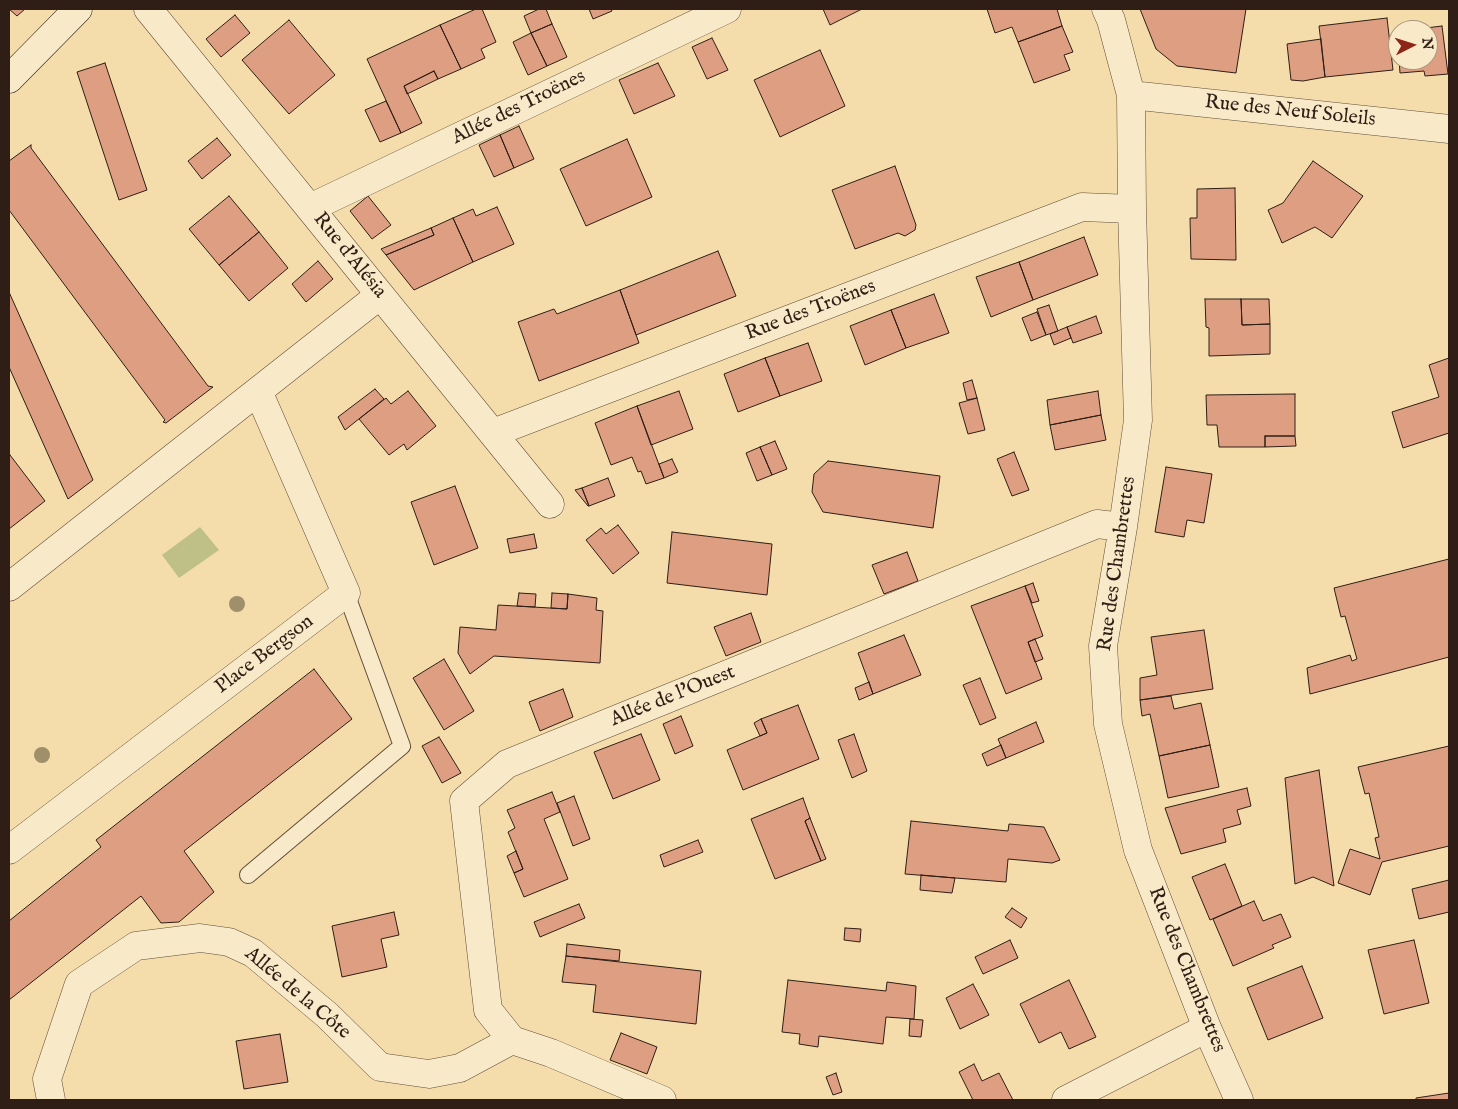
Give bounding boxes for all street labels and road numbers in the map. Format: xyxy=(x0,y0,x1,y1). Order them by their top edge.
street label: Allée des Troënes xyxy=(448,65,590,151)
street label: Rue des Neuf Soleils xyxy=(1203,91,1377,133)
street label: Rue d'Alésia xyxy=(307,208,391,304)
street label: Rue des Troënes xyxy=(743,275,879,347)
street label: Rue des Chambrettes xyxy=(1094,475,1142,653)
street label: Place Bergson xyxy=(211,610,319,700)
street label: Allée de l'Ouest xyxy=(607,661,739,733)
street label: Rue des Chambrettes xyxy=(1142,884,1230,1056)
street label: Allée de la Côte xyxy=(239,943,355,1045)

